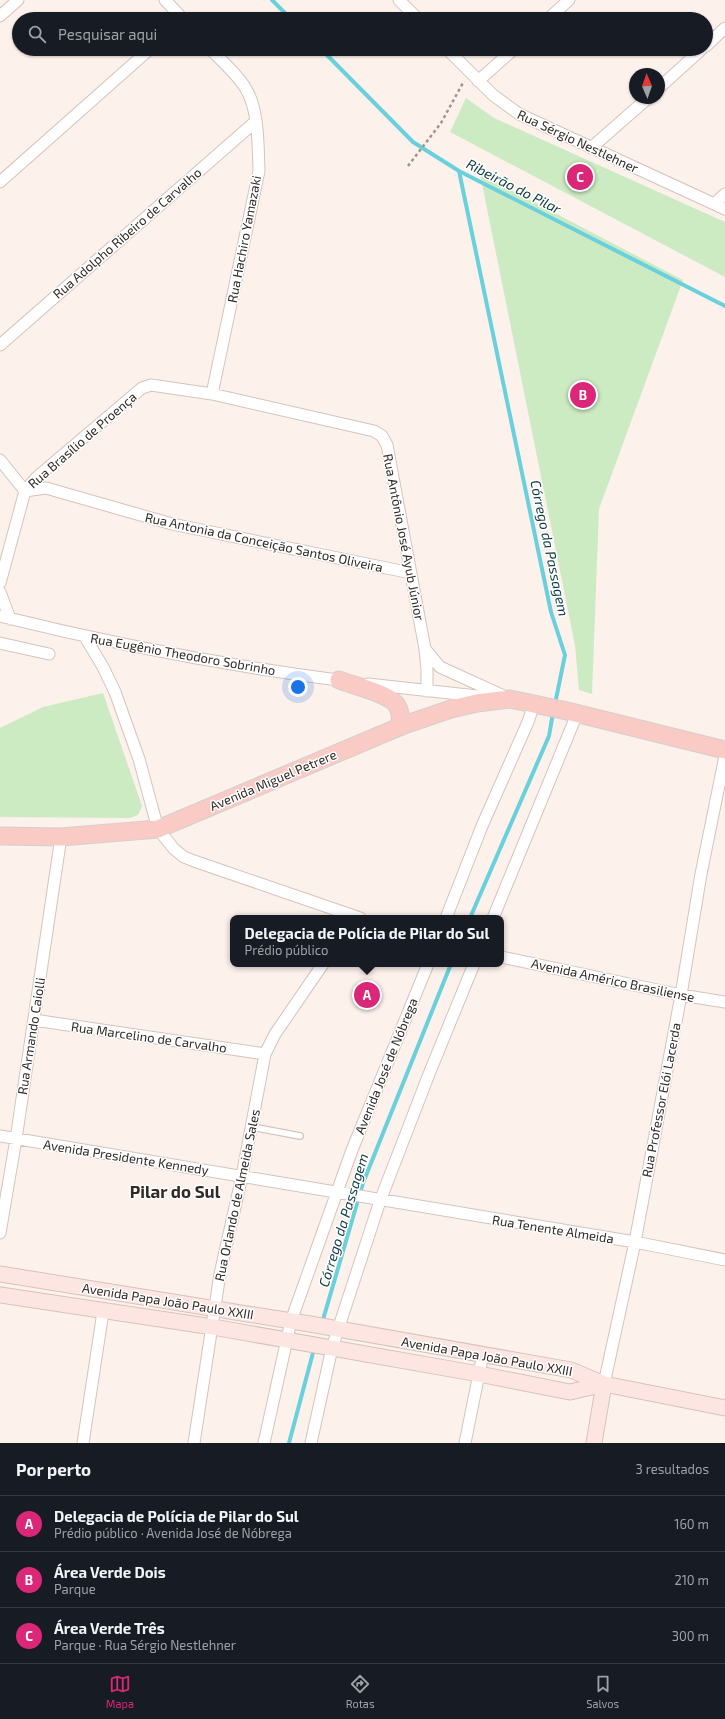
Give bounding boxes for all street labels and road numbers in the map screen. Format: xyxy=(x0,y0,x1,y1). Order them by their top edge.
street label: Rua Sérgio Nestlehner xyxy=(515,106,641,176)
street label: Rua Adolpho Ribeiro de Carvalho xyxy=(50,164,204,302)
street label: Rua Hachiro Yamazaki xyxy=(224,174,264,304)
street label: Rua Brasílio de Proença xyxy=(24,389,140,492)
street label: Rua Antônio José Ayub Júnior xyxy=(380,452,428,622)
street label: Rua Antonia da Conceição Santos Oliveira xyxy=(143,509,385,576)
street label: Rua Eugênio Theodoro Sobrinho xyxy=(89,630,277,678)
street label: Avenida Miguel Petrere xyxy=(207,746,339,814)
street label: Avenida Américo Brasiliense xyxy=(530,955,696,1005)
street label: Rua Armando Caiolli xyxy=(14,976,48,1096)
street label: Avenida José de Nóbrega xyxy=(351,995,421,1137)
street label: Rua Marcelino de Carvalho xyxy=(70,1018,228,1056)
street label: Rua Professor Elói Lacerda xyxy=(638,1021,684,1179)
street label: Rua Orlando de Almeida Sales xyxy=(211,1107,263,1283)
street label: Avenida Presidente Kennedy xyxy=(42,1136,210,1178)
street label: Rua Tenente Almeida xyxy=(491,1211,615,1247)
street label: Avenida Papa João Paulo XXIII xyxy=(81,1280,255,1322)
street label: Avenida Papa João Paulo XXIII xyxy=(400,1333,574,1379)

